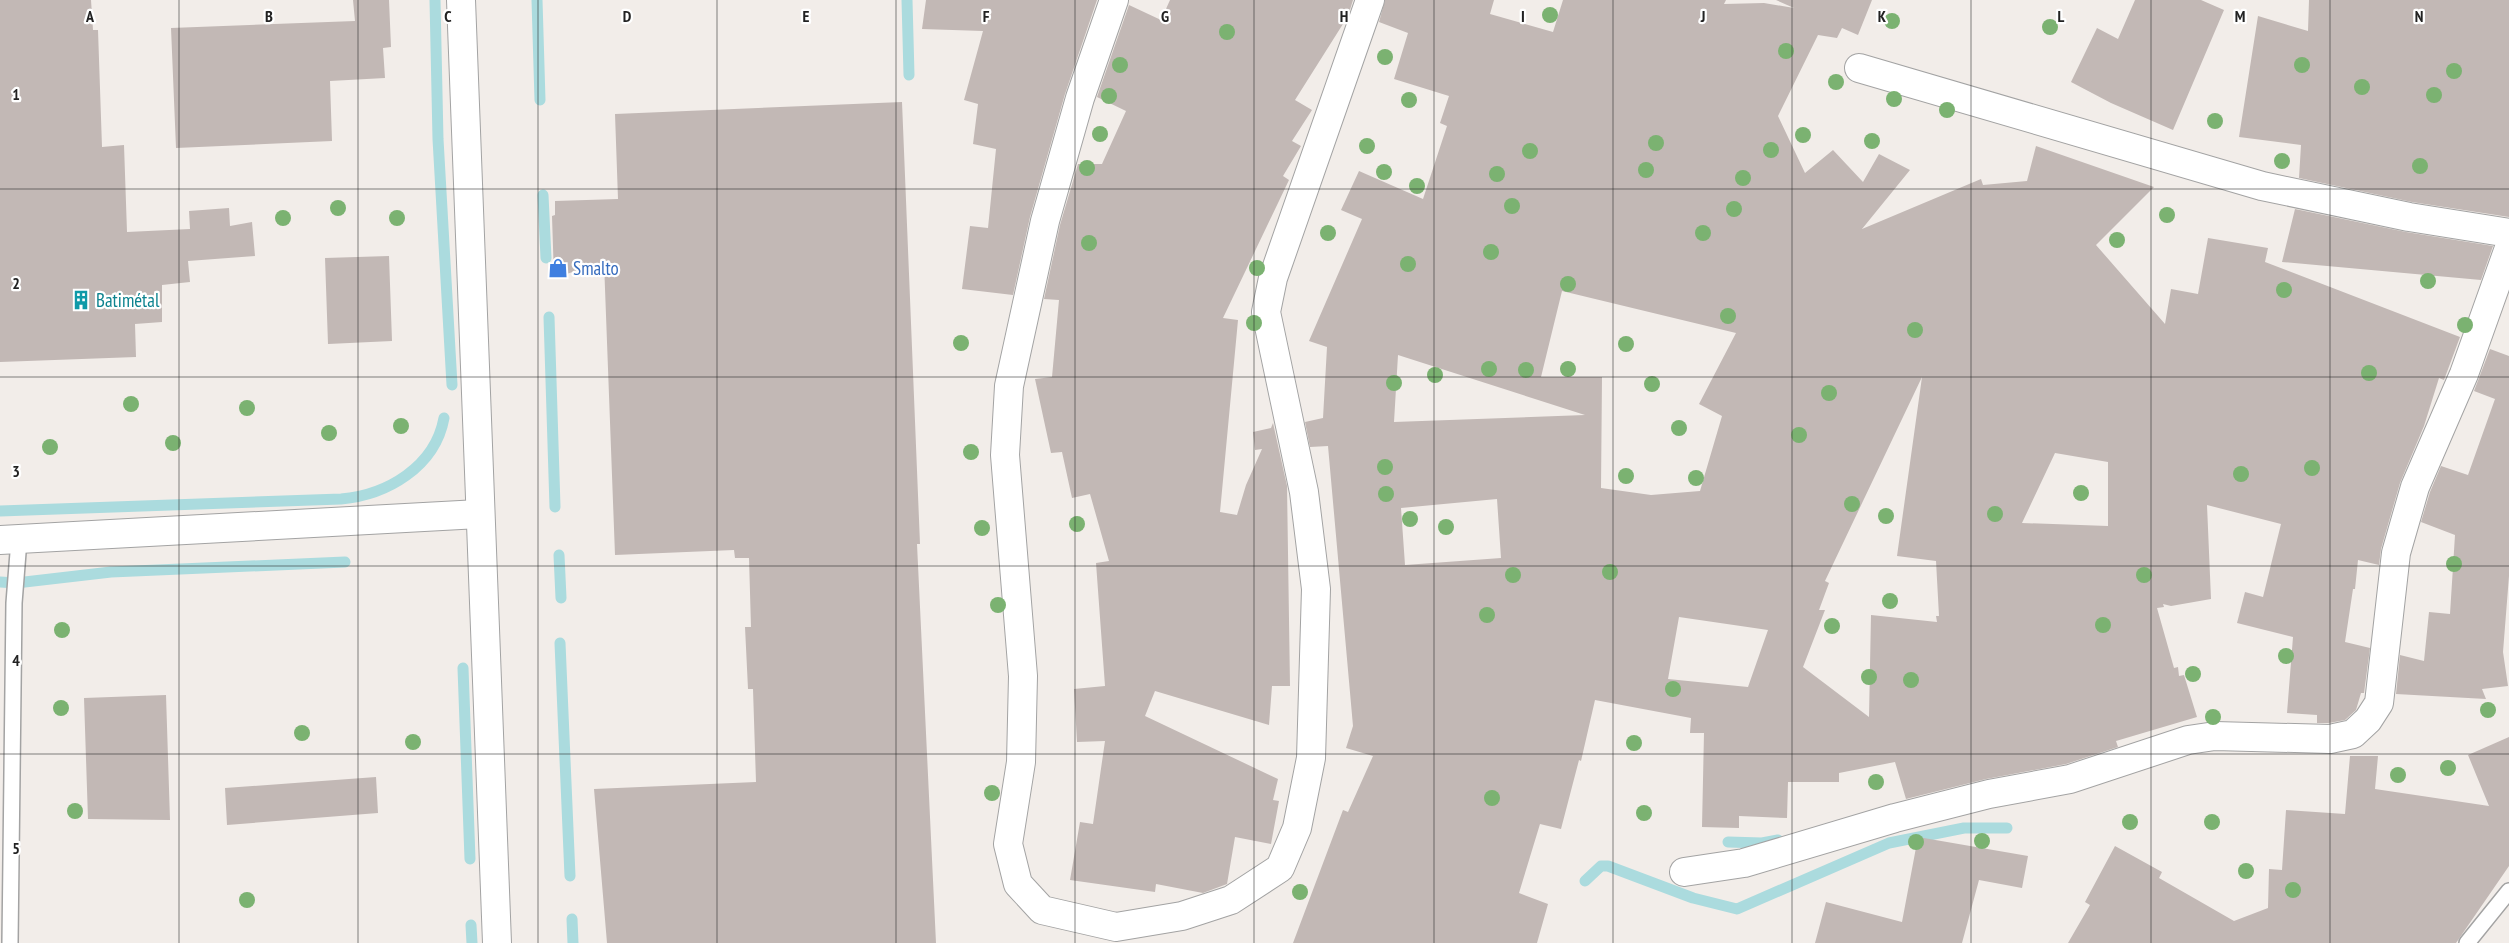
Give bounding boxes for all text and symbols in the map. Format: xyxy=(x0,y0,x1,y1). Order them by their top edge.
text: A xyxy=(85,6,95,26)
text: B xyxy=(265,6,273,26)
text: C xyxy=(444,6,452,26)
text: D xyxy=(623,6,632,26)
text: E xyxy=(803,6,810,26)
text: F xyxy=(983,6,990,26)
text: G xyxy=(1161,6,1169,26)
text: H xyxy=(1340,6,1348,26)
text: I xyxy=(1521,6,1525,26)
text: J xyxy=(1700,6,1705,26)
text: K xyxy=(1878,6,1887,26)
text: L xyxy=(2058,6,2065,26)
text: M xyxy=(2235,6,2245,26)
text: N xyxy=(2415,6,2423,26)
text: 1 xyxy=(12,84,20,104)
place label: Smalto xyxy=(573,256,619,280)
shop icon: Smalto xyxy=(547,257,569,279)
text: 2 xyxy=(12,273,20,293)
place label: Batimétal xyxy=(96,288,160,312)
building icon: Batimétal xyxy=(70,289,92,311)
text: 3 xyxy=(12,461,20,481)
text: 4 xyxy=(12,650,20,670)
text: 5 xyxy=(12,838,20,858)

